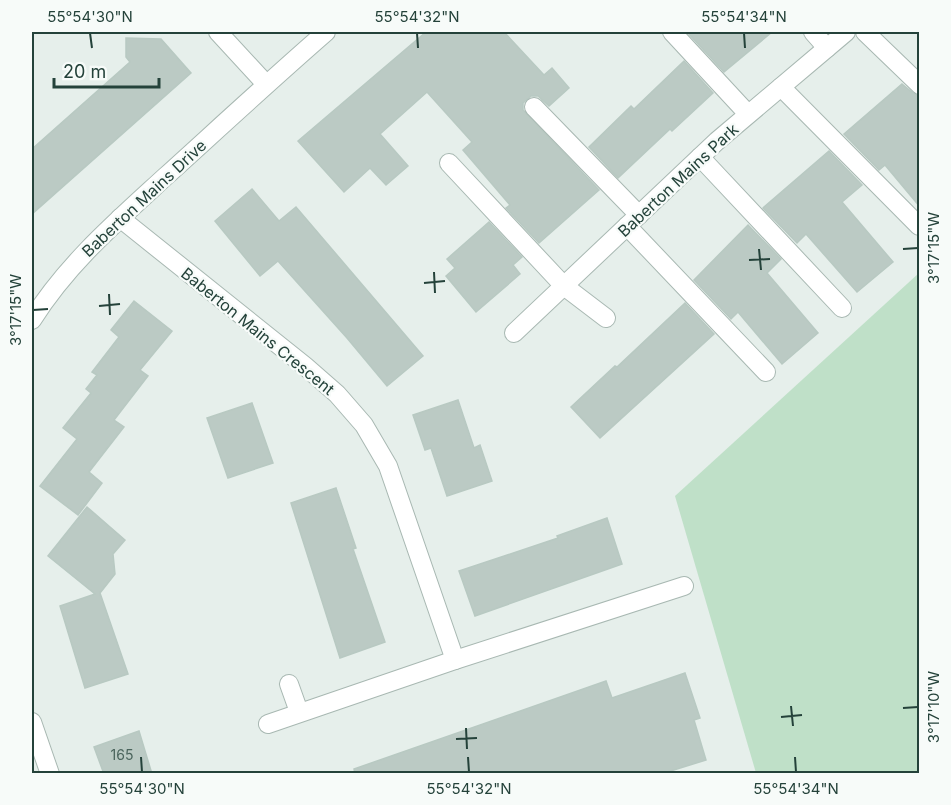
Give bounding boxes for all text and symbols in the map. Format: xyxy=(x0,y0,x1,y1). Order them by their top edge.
text: 55°54'30"N xyxy=(47,7,133,26)
text: 55°54'32"N xyxy=(374,7,460,26)
text: 55°54'34"N xyxy=(701,7,787,26)
scale bar xyxy=(54,51,159,89)
text: 20 m xyxy=(63,61,106,82)
street label: Baberton Mains Park xyxy=(614,119,743,241)
street label: Baberton Mains Drive xyxy=(78,135,210,261)
text: 3°17'15"W xyxy=(924,212,943,284)
street label: Baberton Mains Crescent xyxy=(177,263,339,399)
text: 3°17'15"W xyxy=(6,274,25,346)
text: 3°17'10"W xyxy=(924,671,943,743)
house number: 165 xyxy=(111,746,133,763)
text: 55°54'30"N xyxy=(99,779,185,798)
text: 55°54'32"N xyxy=(426,779,512,798)
text: 55°54'34"N xyxy=(753,779,839,798)

